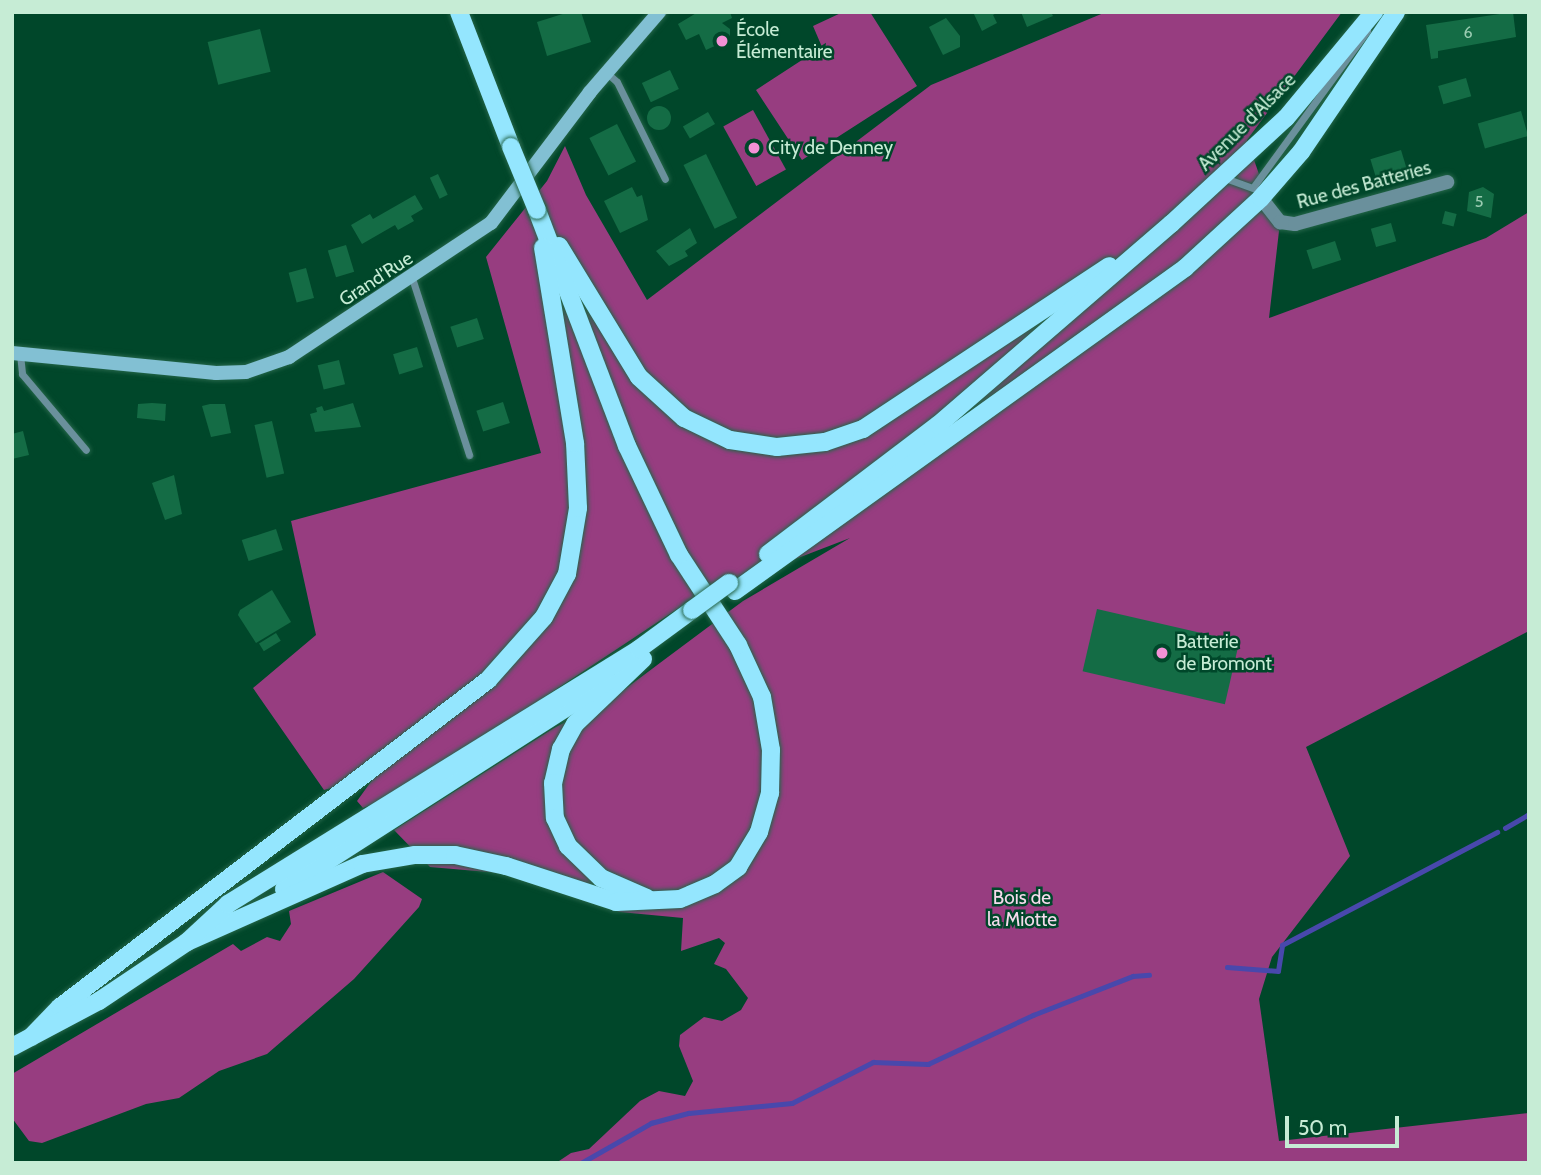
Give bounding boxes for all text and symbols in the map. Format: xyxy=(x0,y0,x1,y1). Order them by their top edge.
place label: École Élémentaire xyxy=(736,19,833,63)
house number: 6 xyxy=(1463,23,1473,43)
marker: École Élémentaire xyxy=(714,33,730,49)
street label: Avenue d'Alsace xyxy=(1193,68,1301,176)
place label: City de Denney xyxy=(768,137,893,159)
marker: City de Denney xyxy=(746,140,762,156)
street label: Rue des Batteries xyxy=(1294,156,1434,214)
house number: 5 xyxy=(1475,192,1483,212)
street label: Grand'Rue xyxy=(335,247,417,311)
place label: Batterie de Bromont xyxy=(1176,631,1272,675)
marker: Batterie de Bromont xyxy=(1154,645,1170,661)
park label: Bois de la Miotte xyxy=(987,887,1057,931)
scale bar xyxy=(1289,1102,1403,1146)
text: 50 m xyxy=(1298,1115,1347,1140)

